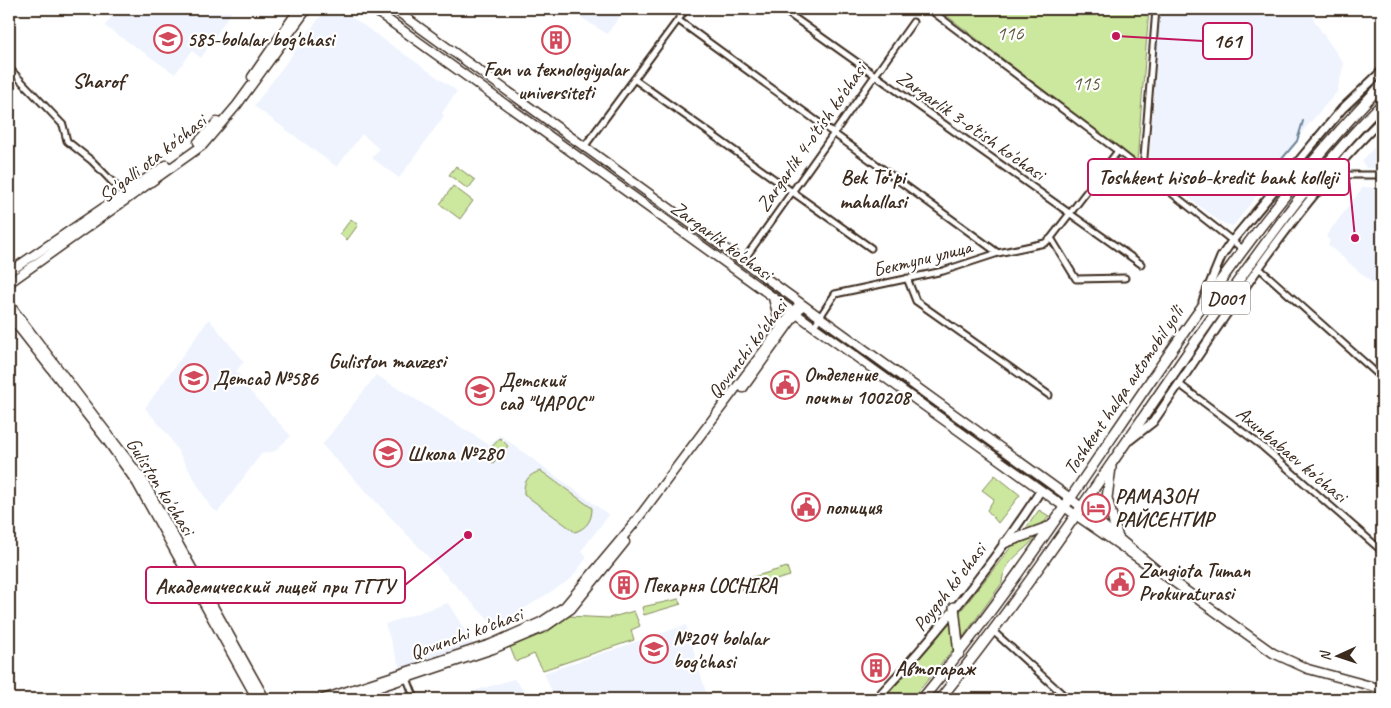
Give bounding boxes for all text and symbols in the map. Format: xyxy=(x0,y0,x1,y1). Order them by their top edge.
park label: 116 xyxy=(997,21,1025,46)
callout: 161 xyxy=(1203,23,1252,59)
school or university icon: 585-bolalar bog'chasi xyxy=(153,24,183,54)
building icon: Fan va texnologiyalar universiteti xyxy=(541,25,571,55)
place label: 585-bolalar bog'chasi xyxy=(187,27,337,52)
text: 161 xyxy=(1213,28,1244,54)
street label: Zargarlik 4-o'tish ko'chasi xyxy=(751,56,873,216)
place label: Fan va texnologiyalar universiteti xyxy=(484,57,631,105)
street label: Zargarlik 3-o'tish ko'chasi xyxy=(892,65,1052,187)
district label: Sharof xyxy=(72,68,129,94)
park label: 115 xyxy=(1073,71,1101,96)
street label: So'galli ota ko'chasi xyxy=(94,107,213,208)
callout: Toshkent hisob-kredit bank kolleji xyxy=(1088,159,1349,195)
district label: Bek Toʻpi mahallasi xyxy=(839,164,910,214)
text: Toshkent hisob-kredit bank kolleji xyxy=(1098,164,1341,190)
street label: Zargarlik ko'chasi xyxy=(666,195,779,287)
street label: Бектупи улица xyxy=(870,234,976,283)
road number: D001 xyxy=(1202,282,1250,314)
street label: Qovunchi ko'chasi xyxy=(702,293,794,404)
street label: Toshkent halqa avtomobil yo'li xyxy=(1058,299,1190,479)
district label: Guliston mavzesi xyxy=(328,348,448,374)
place label: Отделение почты 100208 xyxy=(804,362,913,410)
school or university icon: Детсад №586 xyxy=(179,363,209,393)
place label: Детсад №586 xyxy=(213,366,319,391)
place label: Детский сад "ЧАРОС" xyxy=(499,368,595,416)
public building icon: Отделение почты 100208 xyxy=(770,370,800,400)
school or university icon: Детский сад "ЧАРОС" xyxy=(465,376,495,406)
street label: Axunbabaev ko'chasi xyxy=(1231,401,1354,509)
street label: Guliston ko'chasi xyxy=(121,433,202,542)
school or university icon: Школа №280 xyxy=(373,438,403,468)
place label: Школа №280 xyxy=(407,441,505,466)
place label: РАМАЗОН РАЙСЕНТИР xyxy=(1115,484,1217,532)
public building icon: полиция xyxy=(791,492,821,522)
hotel icon: РАМАЗОН РАЙСЕНТИР xyxy=(1081,493,1111,523)
place label: полиция xyxy=(825,495,883,520)
street label: Poygoh koʻchasi xyxy=(907,537,993,636)
place label: Zangiota Tuman Prokuraturasi xyxy=(1139,558,1251,606)
callout: Академический лицей при ТГТУ xyxy=(146,567,405,603)
public building icon: Zangiota Tuman Prokuraturasi xyxy=(1105,567,1135,597)
building icon: Пекарня LOCHIRA xyxy=(609,570,639,600)
text: Академический лицей при ТГТУ xyxy=(155,573,398,599)
place label: Пекарня LOCHIRA xyxy=(643,573,778,598)
street label: Qovunchi ko'chasi xyxy=(407,601,528,665)
place label: №204 bolalar bog'chasi xyxy=(673,626,771,674)
north arrow xyxy=(1314,630,1364,680)
school or university icon: №204 bolalar bog'chasi xyxy=(639,634,669,664)
text: N xyxy=(1317,650,1334,661)
building icon: Автогараж xyxy=(861,653,891,683)
place label: Автогараж xyxy=(895,656,977,681)

